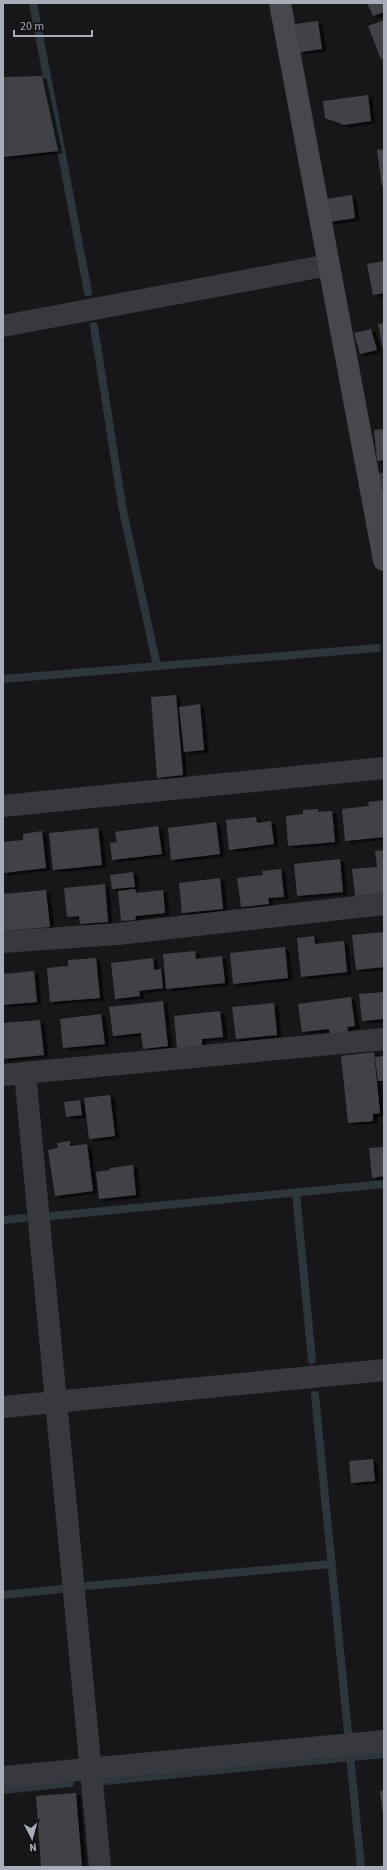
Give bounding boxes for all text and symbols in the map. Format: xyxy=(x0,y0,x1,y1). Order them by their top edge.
scale bar xyxy=(14,12,92,38)
text: 20 m xyxy=(20,18,44,35)
north arrow xyxy=(12,1818,52,1858)
text: N xyxy=(29,1840,37,1855)

